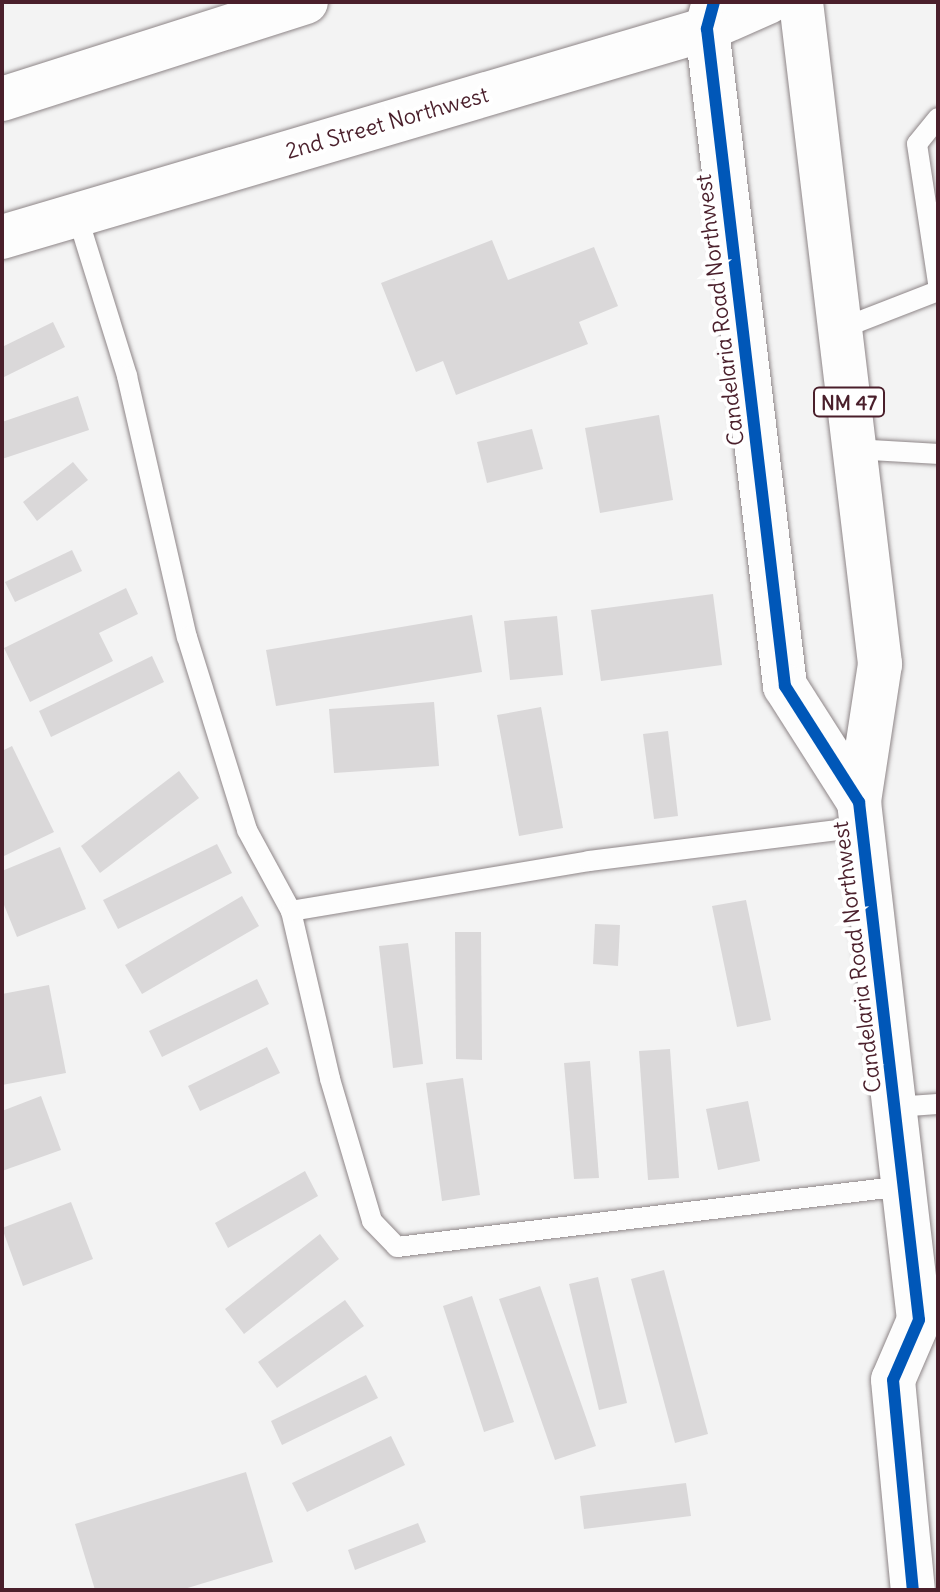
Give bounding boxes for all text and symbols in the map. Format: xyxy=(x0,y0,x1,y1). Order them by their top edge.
street label: 2nd Street Northwest xyxy=(283,81,491,165)
street label: Candelaria Road Northwest xyxy=(690,173,750,447)
road number: NM 47 xyxy=(813,386,885,418)
street label: Candelaria Road Northwest xyxy=(827,820,887,1094)

